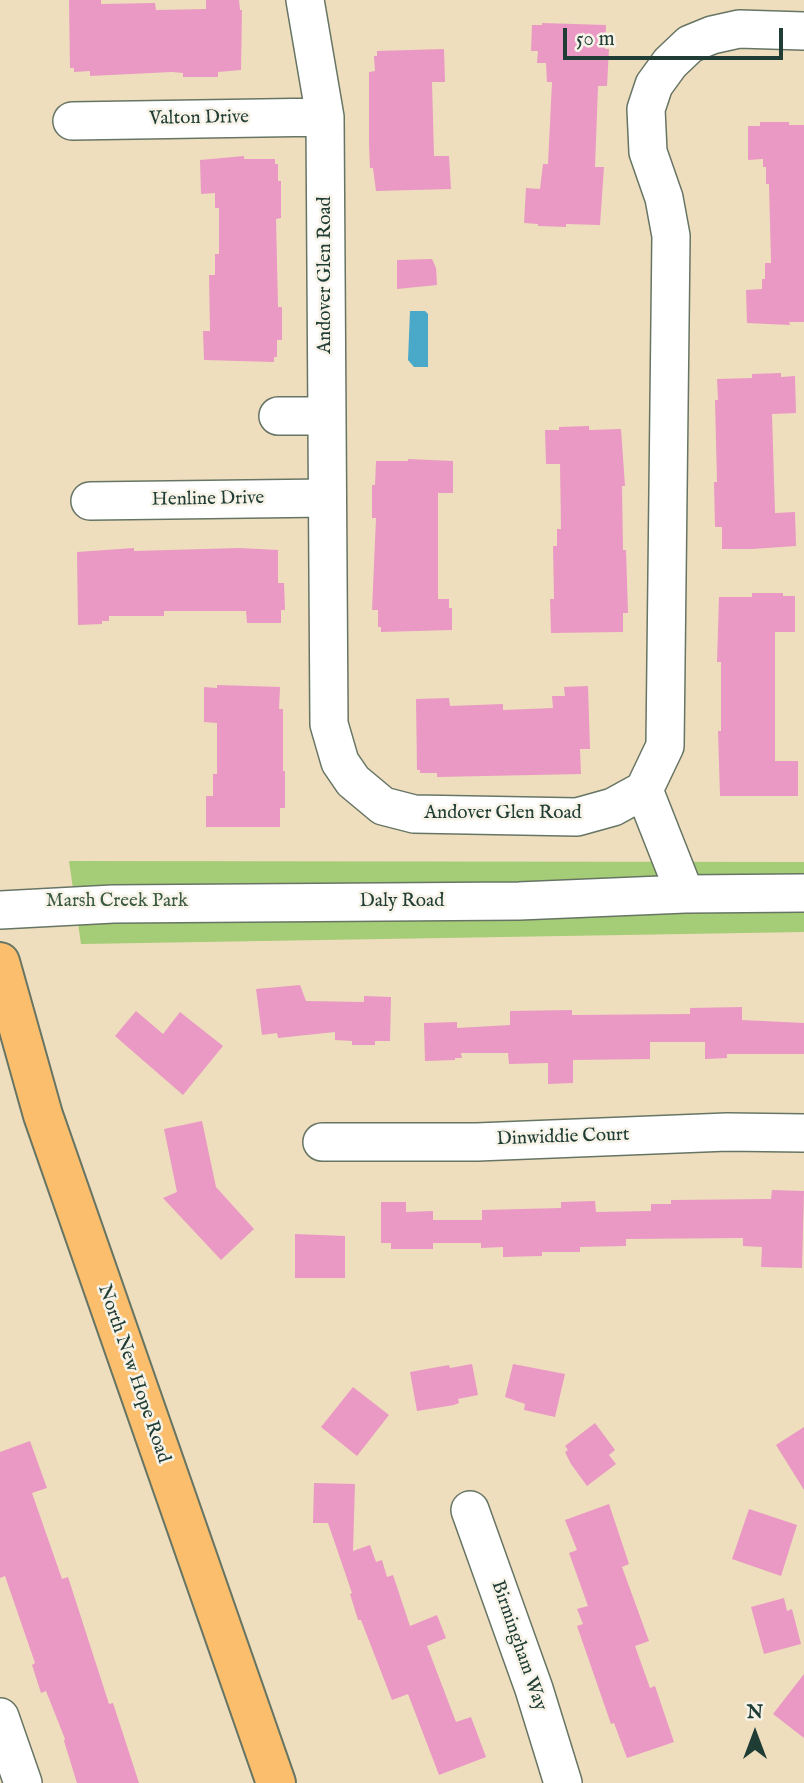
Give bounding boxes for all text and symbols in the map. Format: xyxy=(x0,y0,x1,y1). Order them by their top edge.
scale bar xyxy=(566,14,786,58)
text: 50 m xyxy=(576,26,615,53)
street label: Valton Drive xyxy=(149,107,249,131)
street label: Andover Glen Road xyxy=(315,196,337,354)
street label: Henline Drive xyxy=(152,488,264,512)
street label: Andover Glen Road xyxy=(424,803,582,825)
park label: Marsh Creek Park xyxy=(46,891,188,913)
street label: Daly Road xyxy=(360,891,444,913)
street label: Dinwiddie Court xyxy=(496,1124,630,1152)
street label: North New Hope Road xyxy=(92,1282,174,1466)
street label: Birmingham Way xyxy=(485,1578,551,1714)
north arrow xyxy=(720,1699,790,1769)
text: N xyxy=(747,1701,763,1725)

